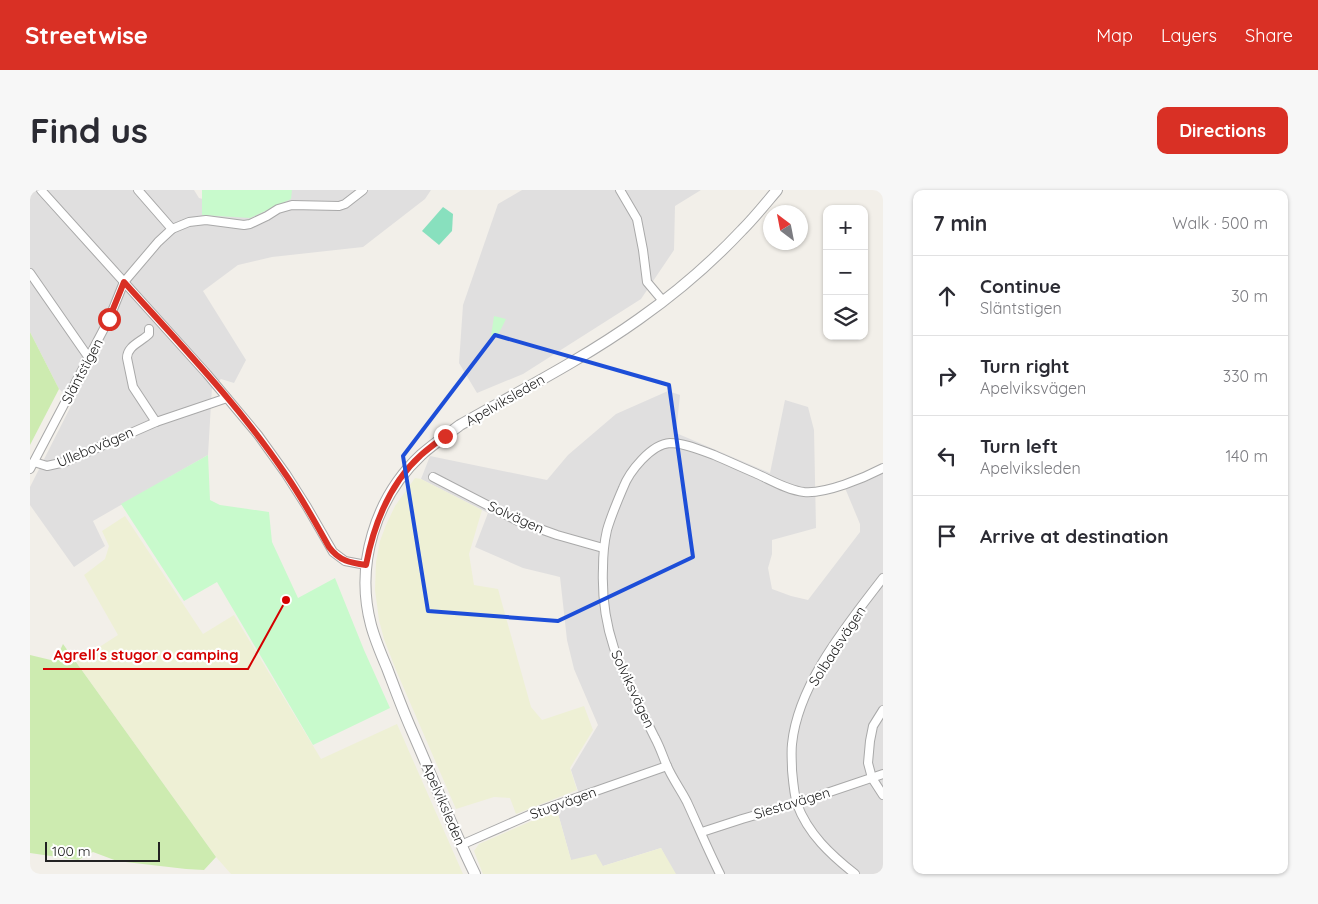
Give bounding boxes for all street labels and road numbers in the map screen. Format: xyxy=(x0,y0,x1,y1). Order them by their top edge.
street label: Släntstigen xyxy=(57,335,107,407)
street label: Apelviksleden xyxy=(462,370,548,430)
street label: Ullebovägen xyxy=(54,423,136,471)
street label: Solvägen xyxy=(485,497,547,537)
street label: Solbadsvägen xyxy=(804,603,870,689)
street label: Solviksvägen xyxy=(607,647,659,731)
street label: Apelviksleden xyxy=(418,760,470,848)
street label: Stugvägen xyxy=(527,783,599,823)
street label: Siestavägen xyxy=(752,783,832,823)

